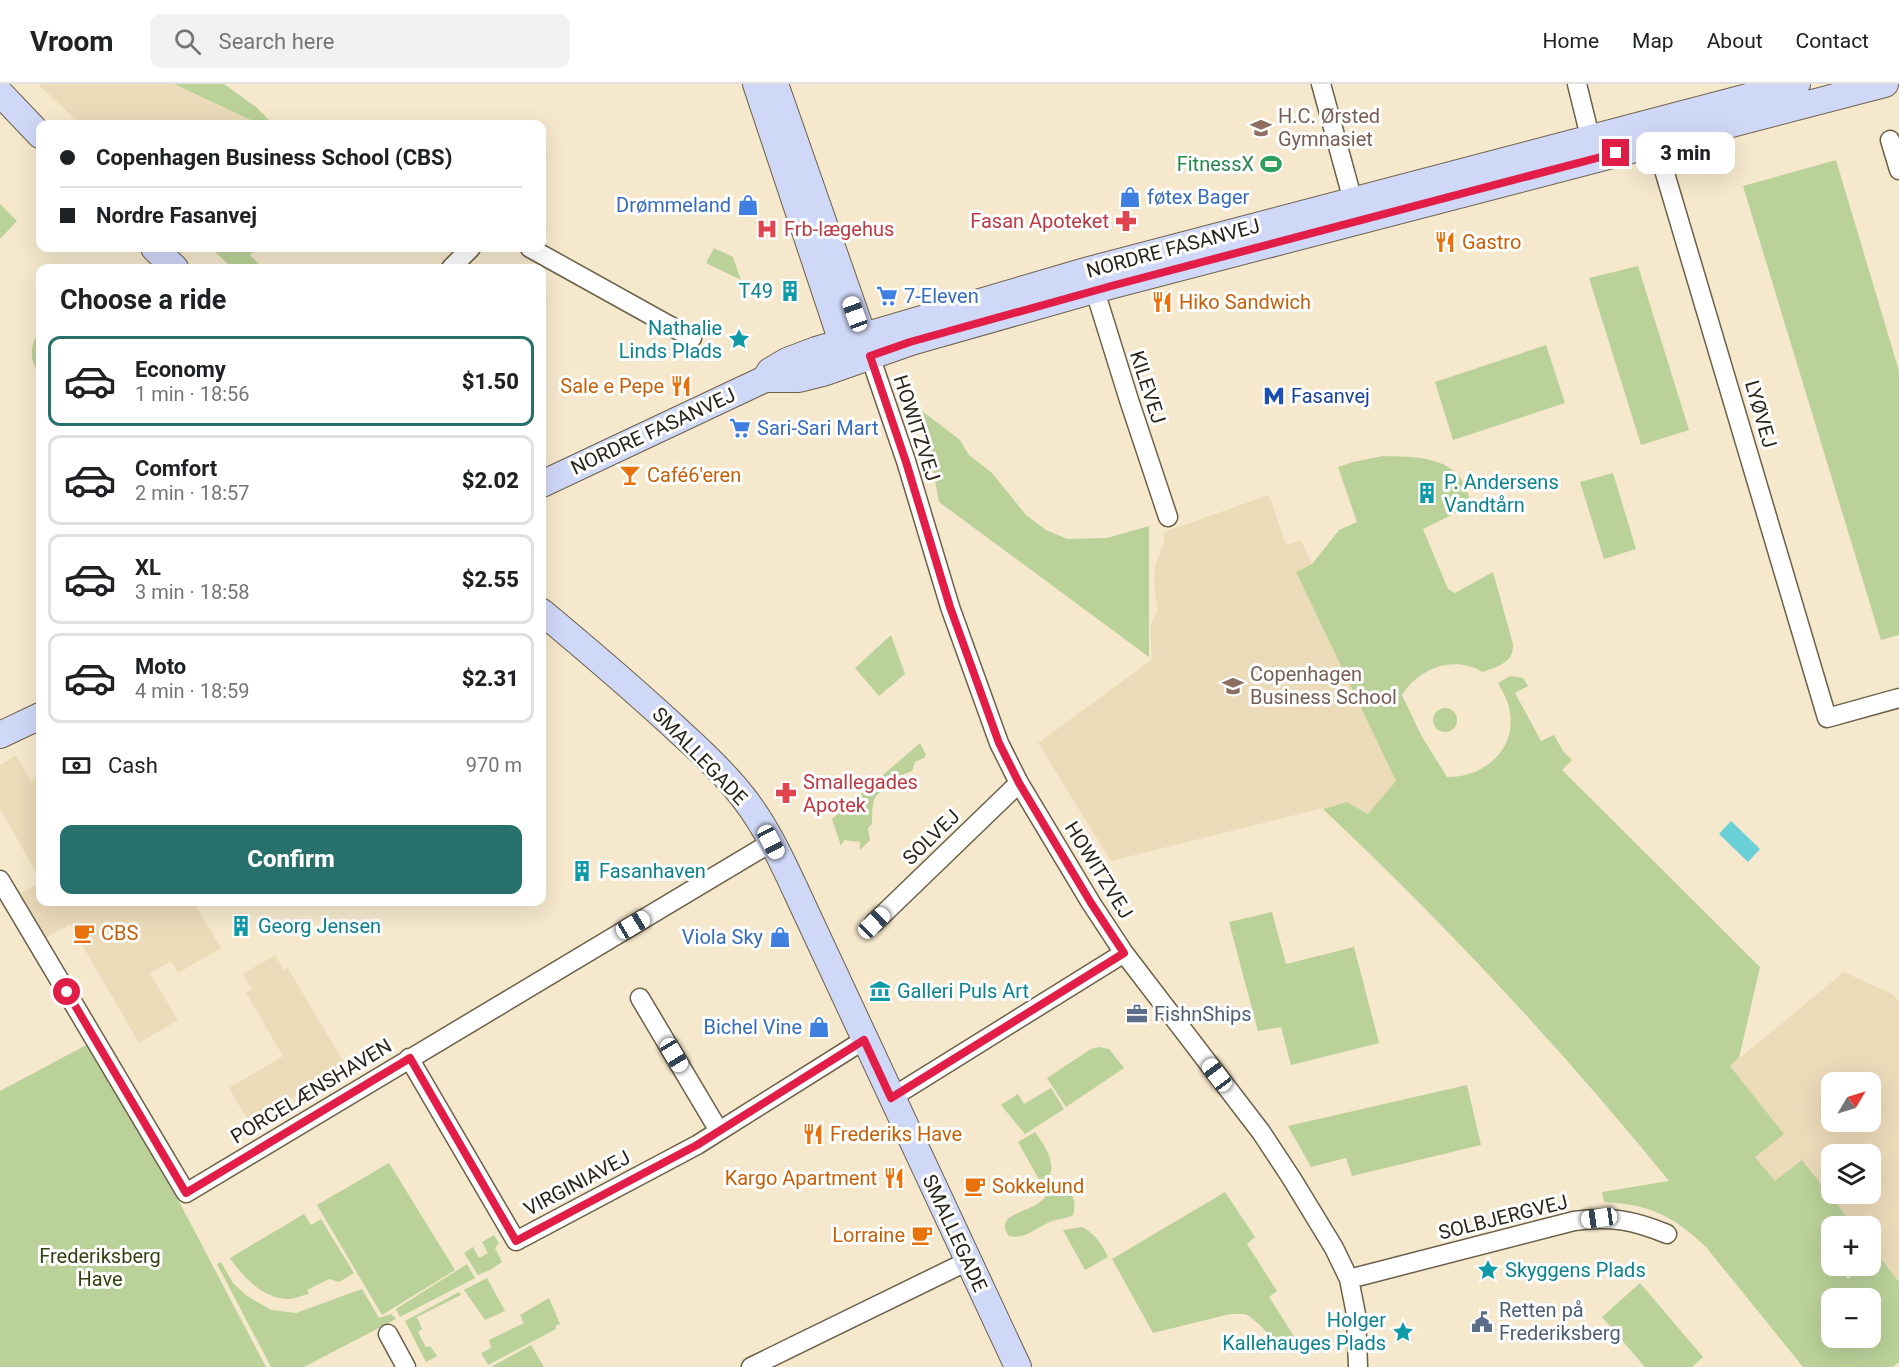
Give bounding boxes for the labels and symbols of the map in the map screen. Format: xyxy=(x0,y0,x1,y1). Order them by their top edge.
place label: H.C. Ørsted Gymnasiet xyxy=(1278,104,1380,151)
school or university icon: H.C. Ørsted Gymnasiet xyxy=(1249,116,1273,140)
callout: 3 min xyxy=(1637,132,1736,174)
route end xyxy=(1602,139,1629,166)
place label: FitnessX xyxy=(1177,152,1254,176)
sports icon: FitnessX xyxy=(1259,152,1283,176)
shop icon: føtex Bager xyxy=(1118,185,1142,209)
place label: føtex Bager xyxy=(1147,185,1249,209)
place label: Drømmeland xyxy=(616,193,731,217)
shop icon: Drømmeland xyxy=(736,193,760,217)
place label: Fasan Apoteket xyxy=(970,209,1109,233)
pharmacy icon: Fasan Apoteket xyxy=(1114,209,1138,233)
street label: NORDRE FASANVEJ xyxy=(1083,213,1263,283)
hospital icon: Frb-lægehus xyxy=(755,217,779,241)
place label: Frb-lægehus xyxy=(784,217,894,241)
restaurant icon: Gastro xyxy=(1433,230,1457,254)
place label: Gastro xyxy=(1462,230,1521,254)
place label: T49 xyxy=(739,279,773,303)
building icon: T49 xyxy=(778,279,802,303)
supermarket icon: 7-Eleven xyxy=(875,284,899,308)
place label: 7-Eleven xyxy=(904,284,979,308)
restaurant icon: Hiko Sandwich xyxy=(1150,290,1174,314)
place label: Hiko Sandwich xyxy=(1179,290,1311,314)
car xyxy=(840,294,870,334)
place label: Nathalie Linds Plads xyxy=(619,316,722,363)
place icon: Nathalie Linds Plads xyxy=(727,327,751,351)
street label: KILEVEJ xyxy=(1125,348,1171,426)
street label: HOWITZVEJ xyxy=(889,372,945,484)
place label: Sale e Pepe xyxy=(560,374,664,398)
restaurant icon: Sale e Pepe xyxy=(669,374,693,398)
street label: LYØVEJ xyxy=(1740,377,1782,451)
street label: NORDRE FASANVEJ xyxy=(567,382,739,480)
metro station icon: Fasanvej xyxy=(1262,384,1286,408)
place label: Fasanvej xyxy=(1291,384,1370,408)
supermarket icon: Sari-Sari Mart xyxy=(728,416,752,440)
place label: Sari-Sari Mart xyxy=(757,416,878,440)
bar icon: Café6'eren xyxy=(618,463,642,487)
place label: Café6'eren xyxy=(647,463,741,487)
place label: P. Andersens Vandtårn xyxy=(1444,470,1559,517)
building icon: P. Andersens Vandtårn xyxy=(1415,481,1439,505)
place label: Copenhagen Business School xyxy=(1250,662,1397,709)
school or university icon: Copenhagen Business School xyxy=(1221,674,1245,698)
street label: SMALLEGADE xyxy=(647,702,753,810)
place label: Smallegades Apotek xyxy=(803,770,918,817)
pharmacy icon: Smallegades Apotek xyxy=(774,781,798,805)
street label: SOLVEJ xyxy=(898,804,964,870)
street label: HOWITZVEJ xyxy=(1060,817,1138,923)
car xyxy=(755,822,787,862)
building icon: Fasanhaven xyxy=(570,859,594,883)
place label: Fasanhaven xyxy=(599,859,706,883)
car xyxy=(855,904,893,942)
car xyxy=(613,908,653,942)
building icon: Georg Jensen xyxy=(229,914,253,938)
place label: Georg Jensen xyxy=(258,914,381,938)
cafe icon: CBS xyxy=(72,921,96,945)
place label: CBS xyxy=(101,921,138,945)
place label: Viola Sky xyxy=(682,925,764,949)
shop icon: Viola Sky xyxy=(768,925,792,949)
route start xyxy=(53,978,80,1005)
museum icon: Galleri Puls Art xyxy=(868,979,892,1003)
place label: Galleri Puls Art xyxy=(897,979,1029,1003)
office icon: FishnShips xyxy=(1125,1002,1149,1026)
place label: FishnShips xyxy=(1154,1002,1252,1026)
place label: Bichel Vine xyxy=(704,1015,802,1039)
shop icon: Bichel Vine xyxy=(807,1015,831,1039)
street label: PORCELÆNSHAVEN xyxy=(226,1033,396,1149)
car xyxy=(657,1035,691,1075)
car xyxy=(1199,1055,1235,1095)
north arrow xyxy=(1821,1072,1881,1132)
restaurant icon: Frederiks Have xyxy=(801,1122,825,1146)
place label: Frederiks Have xyxy=(830,1122,962,1146)
street label: VIRGINIAVEJ xyxy=(520,1145,634,1221)
place label: Kargo Apartment xyxy=(725,1166,877,1190)
restaurant icon: Kargo Apartment xyxy=(882,1166,906,1190)
street label: SMALLEGADE xyxy=(917,1171,993,1295)
cafe icon: Sokkelund xyxy=(963,1174,987,1198)
place label: Sokkelund xyxy=(992,1174,1084,1198)
street label: SOLBJERGVEJ xyxy=(1436,1189,1570,1245)
car xyxy=(1580,1207,1618,1229)
place label: Lorraine xyxy=(832,1223,905,1247)
cafe icon: Lorraine xyxy=(910,1223,934,1247)
park label: Frederiksberg Have xyxy=(39,1244,161,1291)
place icon: Skyggens Plads xyxy=(1476,1258,1500,1282)
place label: Skyggens Plads xyxy=(1505,1258,1646,1282)
place label: Retten på Frederiksberg xyxy=(1499,1298,1621,1345)
place label: Holger Kallehauges Plads xyxy=(1222,1308,1386,1355)
public building icon: Retten på Frederiksberg xyxy=(1470,1310,1494,1334)
place icon: Holger Kallehauges Plads xyxy=(1391,1320,1415,1344)

